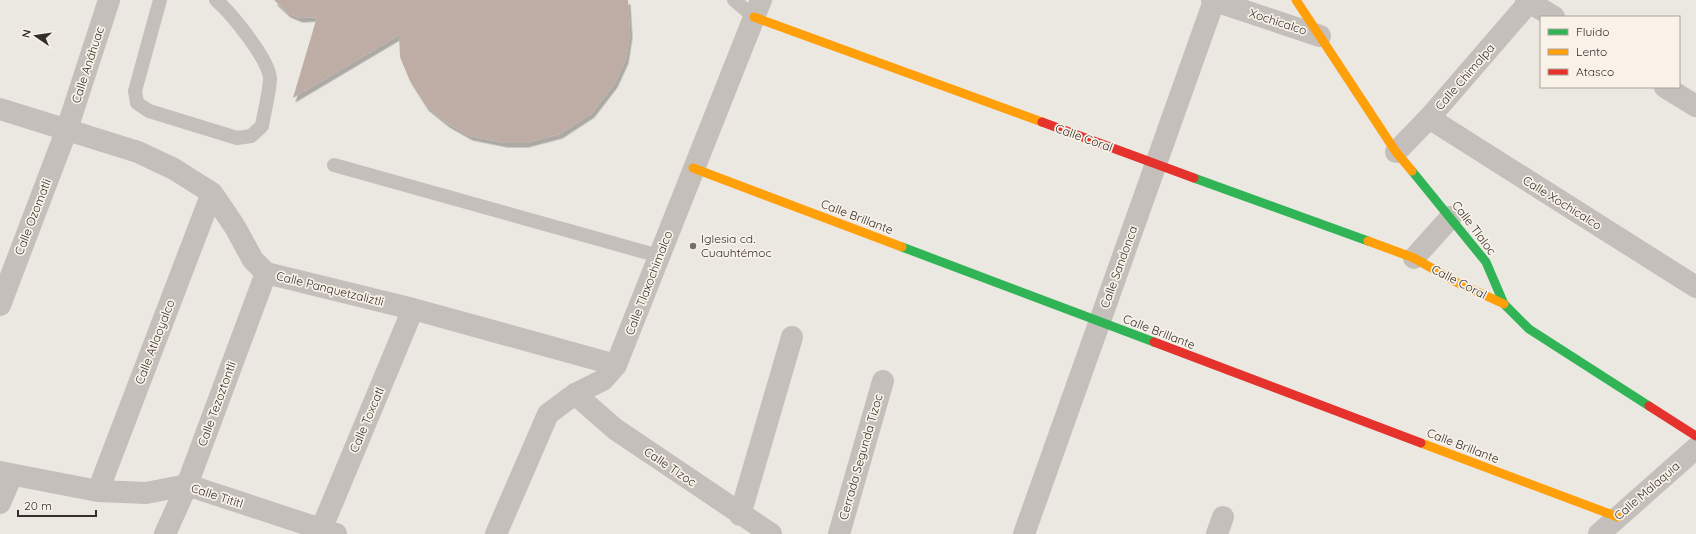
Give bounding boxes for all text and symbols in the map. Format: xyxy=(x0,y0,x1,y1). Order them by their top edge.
street label: Xochicalco xyxy=(1248,5,1309,38)
north arrow xyxy=(16,16,56,56)
legend xyxy=(1540,16,1680,88)
text: Fluido xyxy=(1576,24,1609,39)
street label: Calle Anáhuac xyxy=(68,25,107,105)
text: N xyxy=(19,28,34,39)
street label: Calle Chimalpa xyxy=(1432,40,1498,113)
text: Lento xyxy=(1576,44,1607,59)
text: Atasco xyxy=(1576,64,1614,79)
street label: Calle Coral xyxy=(1053,120,1115,155)
street label: Calle Xochicalco xyxy=(1520,172,1604,233)
street label: Calle Ozomatli xyxy=(11,177,54,257)
street label: Calle Brillante xyxy=(819,196,896,237)
street label: Calle Tlaloc xyxy=(1449,198,1500,258)
street label: Calle Sandonca xyxy=(1097,224,1140,310)
street label: Calle Tlaxochimalco xyxy=(622,228,675,337)
place label: Iglesia cd. Cuauhtémoc xyxy=(701,231,772,260)
marker: Iglesia cd. Cuauhtémoc xyxy=(688,241,698,251)
street label: Calle Coral xyxy=(1429,261,1489,302)
street label: Calle Panquetzaliztli xyxy=(275,268,385,309)
street label: Calle Atlaoyalco xyxy=(131,297,178,386)
street label: Calle Brillante xyxy=(1121,311,1198,352)
street label: Calle Tezoztontli xyxy=(194,359,239,448)
street label: Calle Toxcatl xyxy=(346,385,387,455)
street label: Cerrada Segunda Tizoc xyxy=(835,392,886,521)
street label: Calle Brillante xyxy=(1425,425,1502,466)
street label: Calle Tizoc xyxy=(641,444,699,489)
street label: Calle Malaquia xyxy=(1611,458,1682,523)
street label: Calle Tititl xyxy=(189,480,245,511)
scale bar xyxy=(18,492,96,518)
text: 20 m xyxy=(24,498,52,513)

